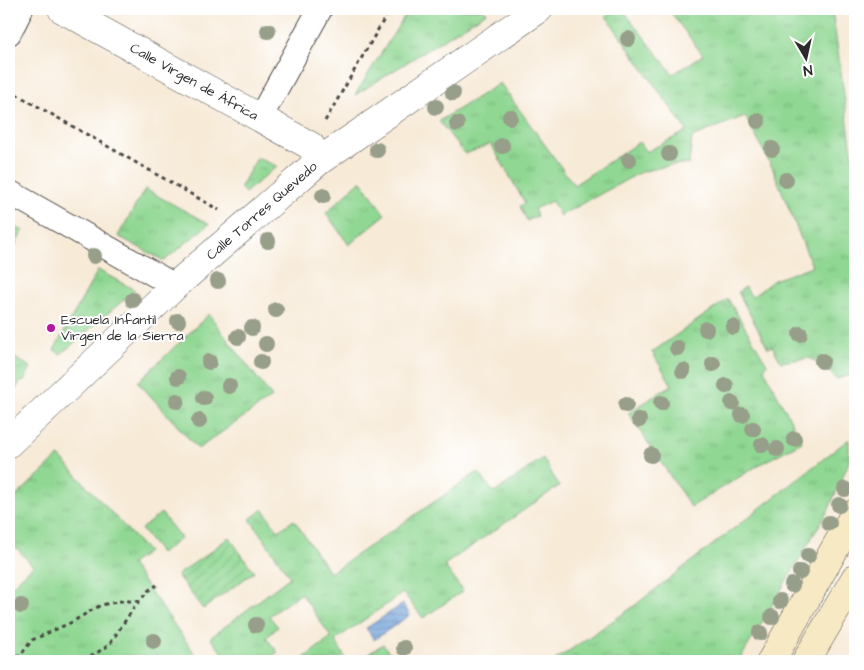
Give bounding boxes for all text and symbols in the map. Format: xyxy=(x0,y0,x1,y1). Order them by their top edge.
north arrow xyxy=(782,32,832,82)
street label: Calle Virgen de África xyxy=(126,38,262,126)
text: N xyxy=(802,59,814,80)
street label: Calle Torres Quevedo xyxy=(202,157,322,265)
place label: Escuela Infantil Virgen de la Sierra xyxy=(61,310,184,346)
marker: Escuela Infantil Virgen de la Sierra xyxy=(45,322,57,334)

